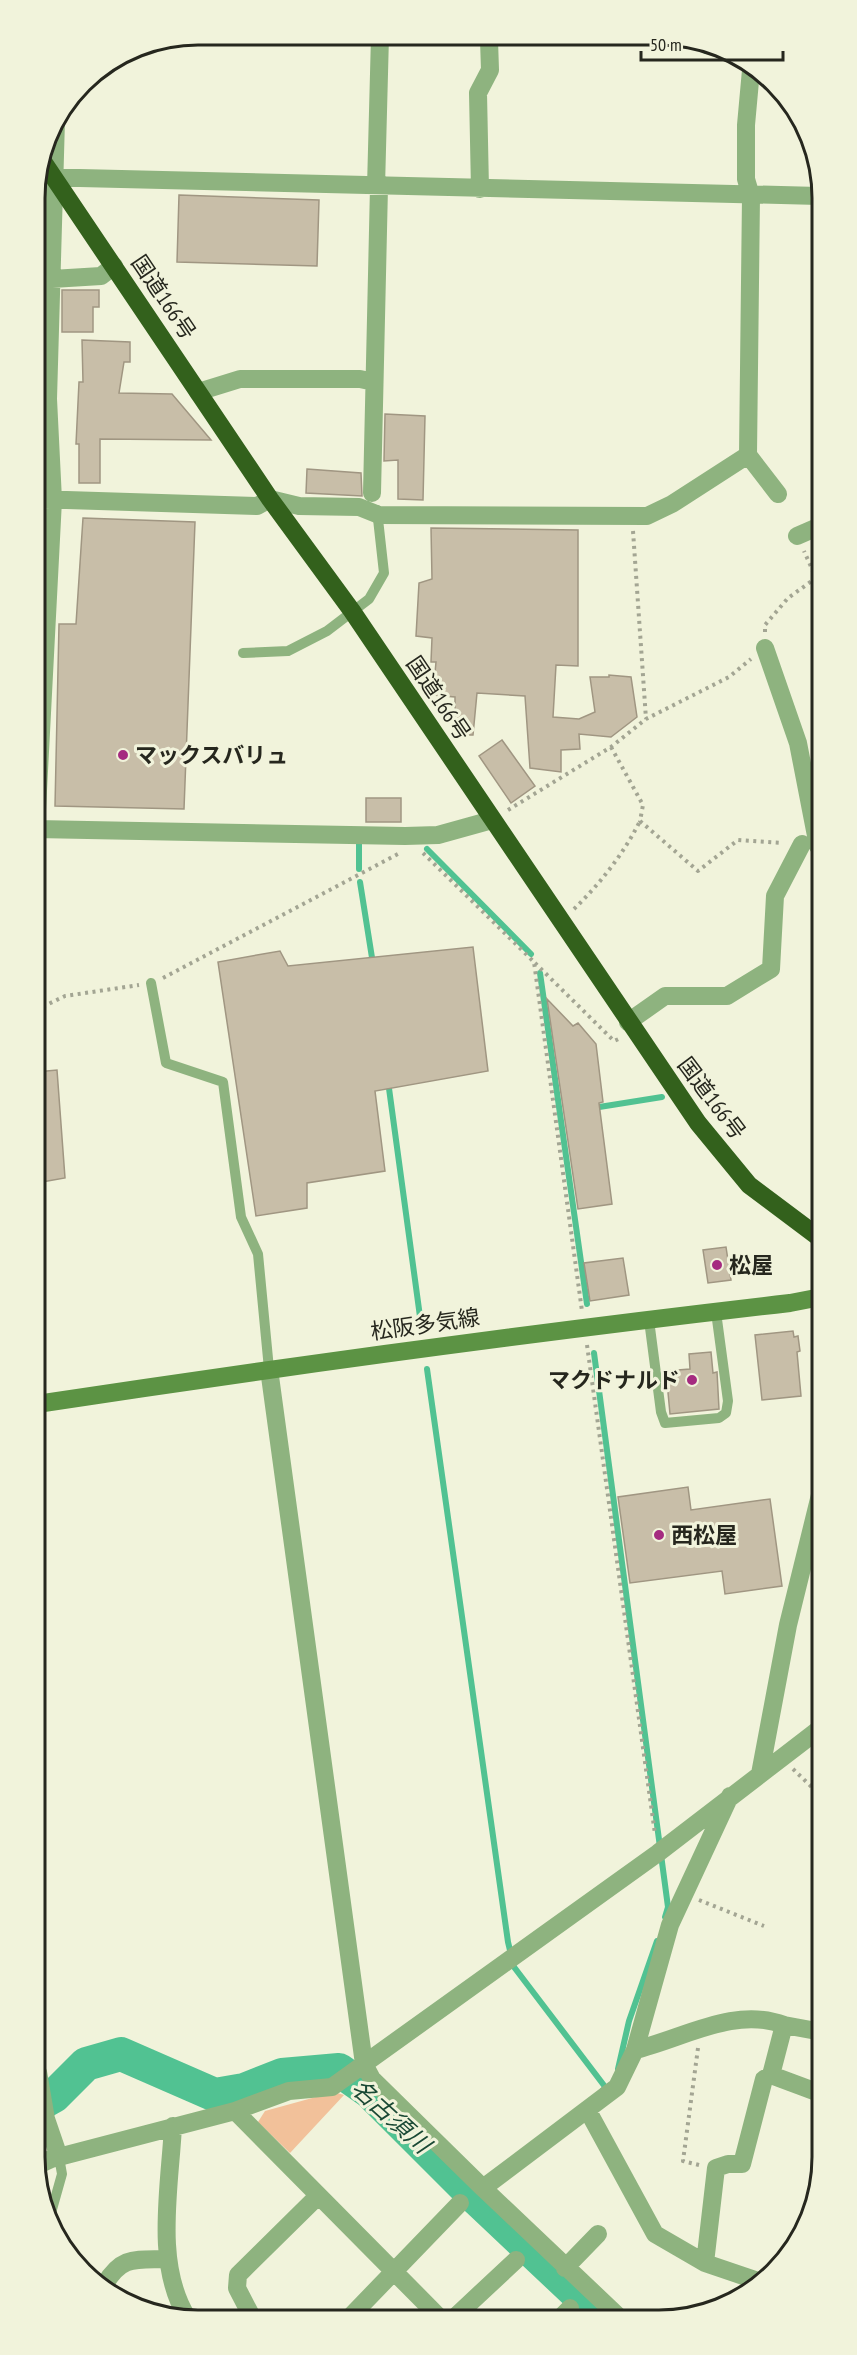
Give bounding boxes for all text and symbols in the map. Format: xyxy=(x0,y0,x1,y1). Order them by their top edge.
scale bar xyxy=(641,24,784,62)
text: 50 m xyxy=(650,33,682,56)
street label: 国道166号 xyxy=(126,250,202,344)
street label: 国道166号 xyxy=(401,651,477,745)
place label: マックスバリュ xyxy=(135,741,288,769)
marker: マックスバリュ xyxy=(116,748,130,762)
street label: 国道166号 xyxy=(672,1051,752,1145)
place label: 松屋 xyxy=(729,1251,773,1279)
marker: 松屋 xyxy=(710,1258,724,1272)
street label: 松阪多気線 xyxy=(369,1302,481,1346)
place label: マクドナルド xyxy=(548,1366,680,1394)
marker: マクドナルド xyxy=(685,1373,699,1387)
place label: 西松屋 xyxy=(671,1521,737,1549)
marker: 西松屋 xyxy=(652,1528,666,1542)
water label: 名古須川 xyxy=(345,2072,439,2162)

